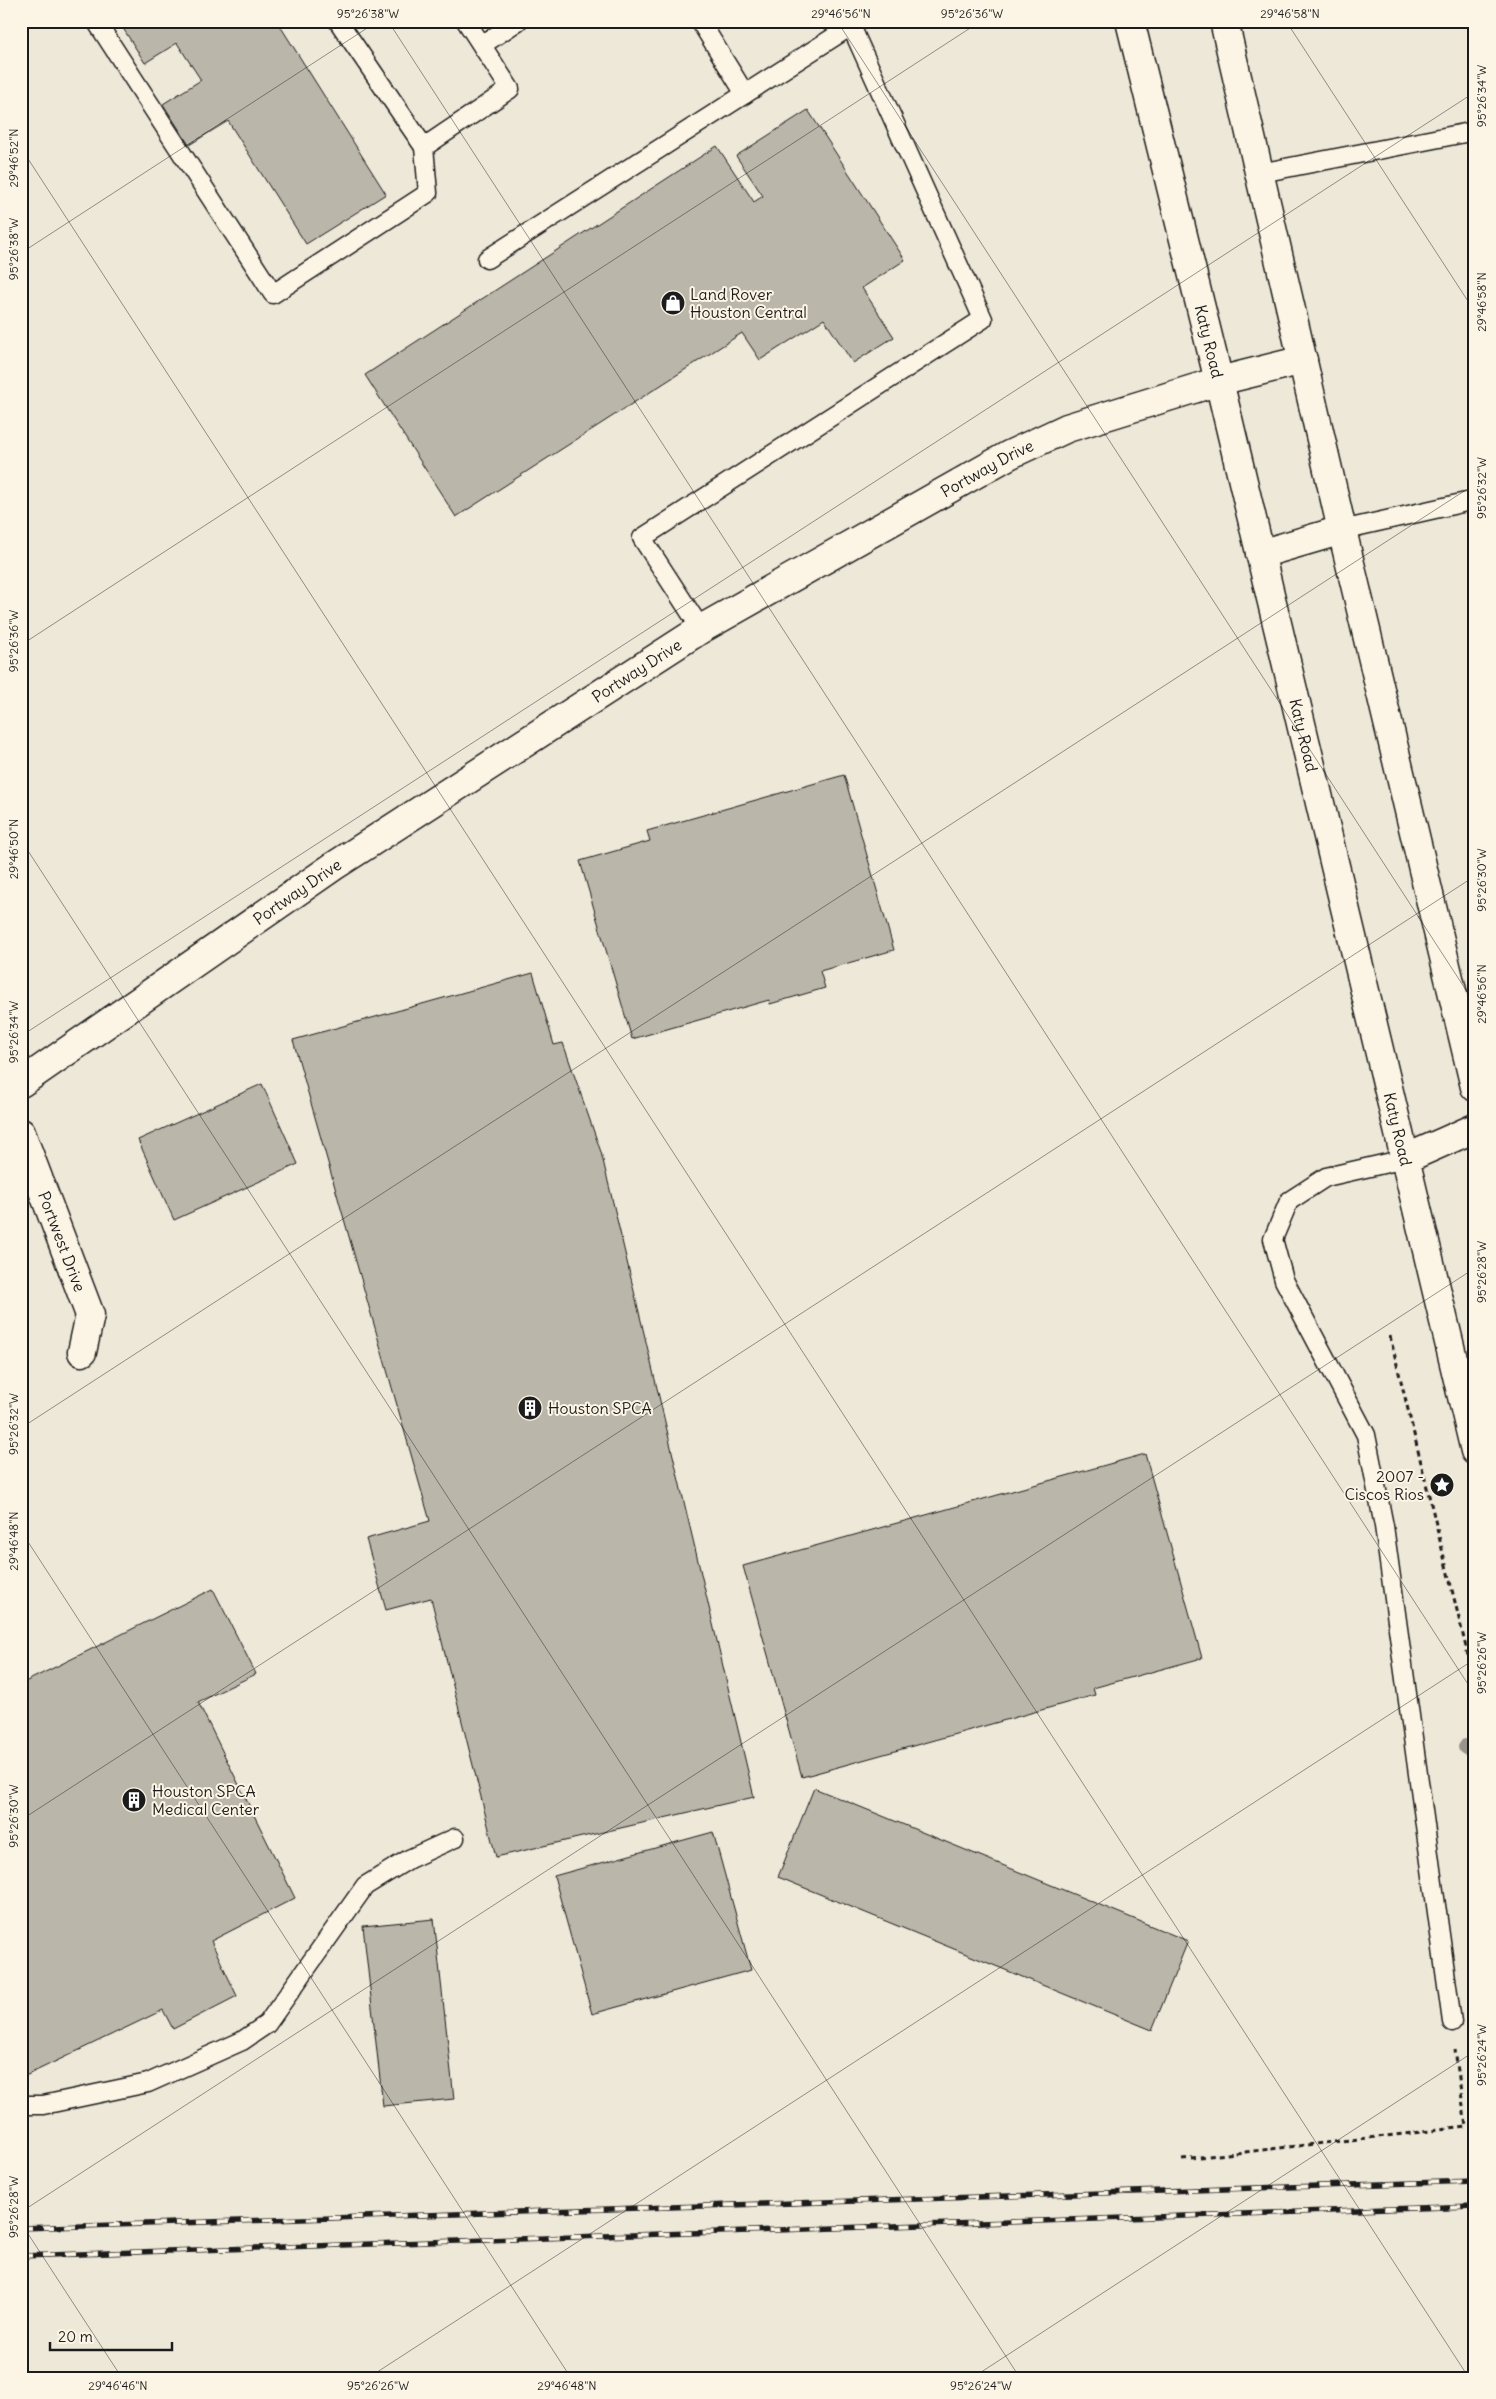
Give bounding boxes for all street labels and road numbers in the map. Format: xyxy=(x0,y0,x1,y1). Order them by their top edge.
street label: Katy Road xyxy=(1191,303,1228,380)
street label: Portway Drive xyxy=(937,435,1037,501)
street label: Portway Drive xyxy=(588,634,685,707)
street label: Katy Road xyxy=(1285,696,1322,774)
street label: Portway Drive xyxy=(249,854,345,929)
street label: Katy Road xyxy=(1380,1090,1416,1168)
street label: Portwest Drive xyxy=(34,1188,90,1294)

